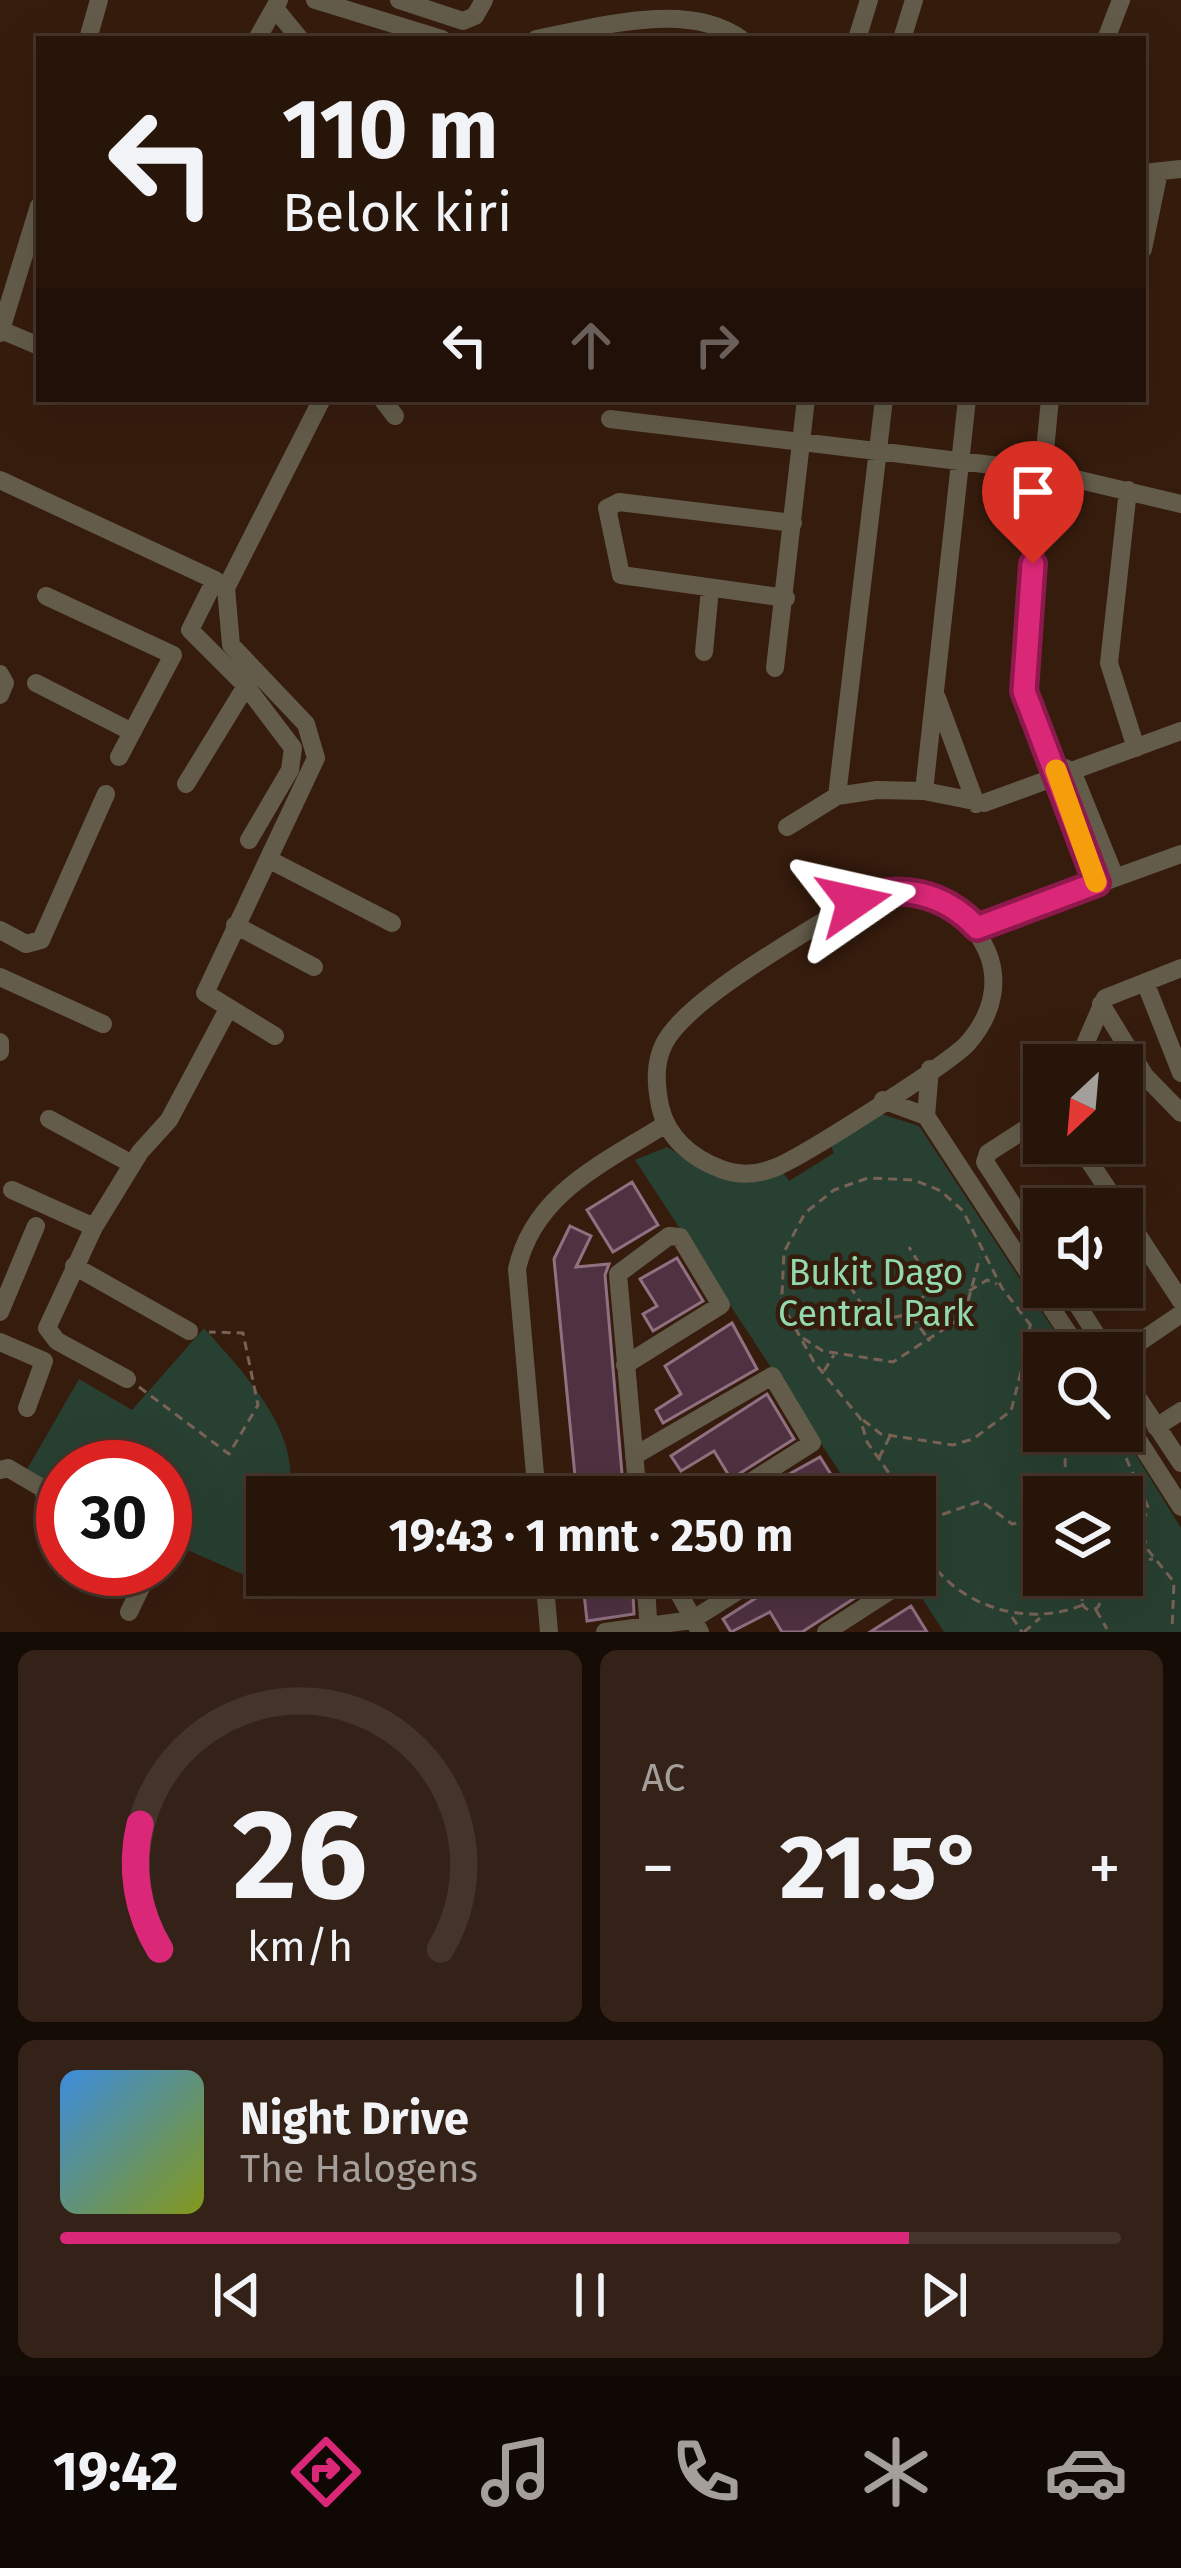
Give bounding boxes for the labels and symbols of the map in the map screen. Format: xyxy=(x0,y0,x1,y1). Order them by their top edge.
pin xyxy=(982,441,1084,564)
position arrow xyxy=(791,839,917,965)
north arrow xyxy=(1023,1044,1143,1164)
park label: Bukit Dago Central Park xyxy=(778,1251,975,1336)
speed limit sign: 30 xyxy=(36,1440,192,1596)

